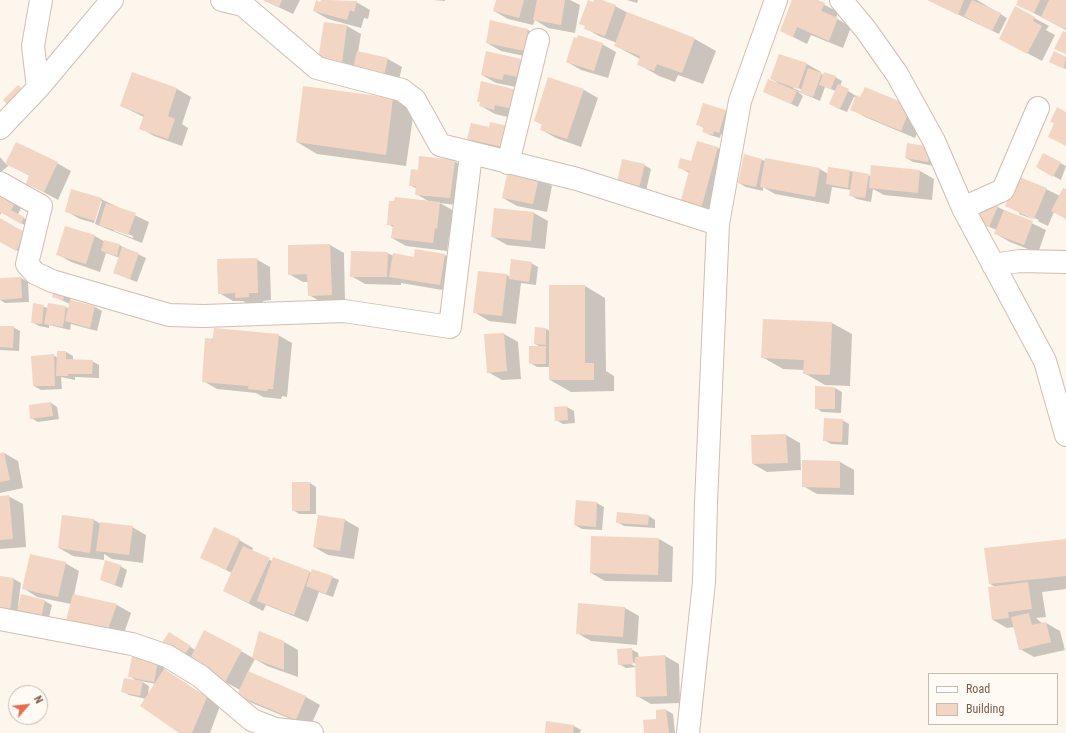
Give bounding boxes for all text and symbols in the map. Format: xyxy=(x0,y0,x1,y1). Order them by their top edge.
legend xyxy=(928,673,1058,725)
text: Road xyxy=(966,682,990,696)
north arrow xyxy=(8,685,48,725)
text: N xyxy=(31,694,45,706)
text: Building xyxy=(966,702,1004,716)

